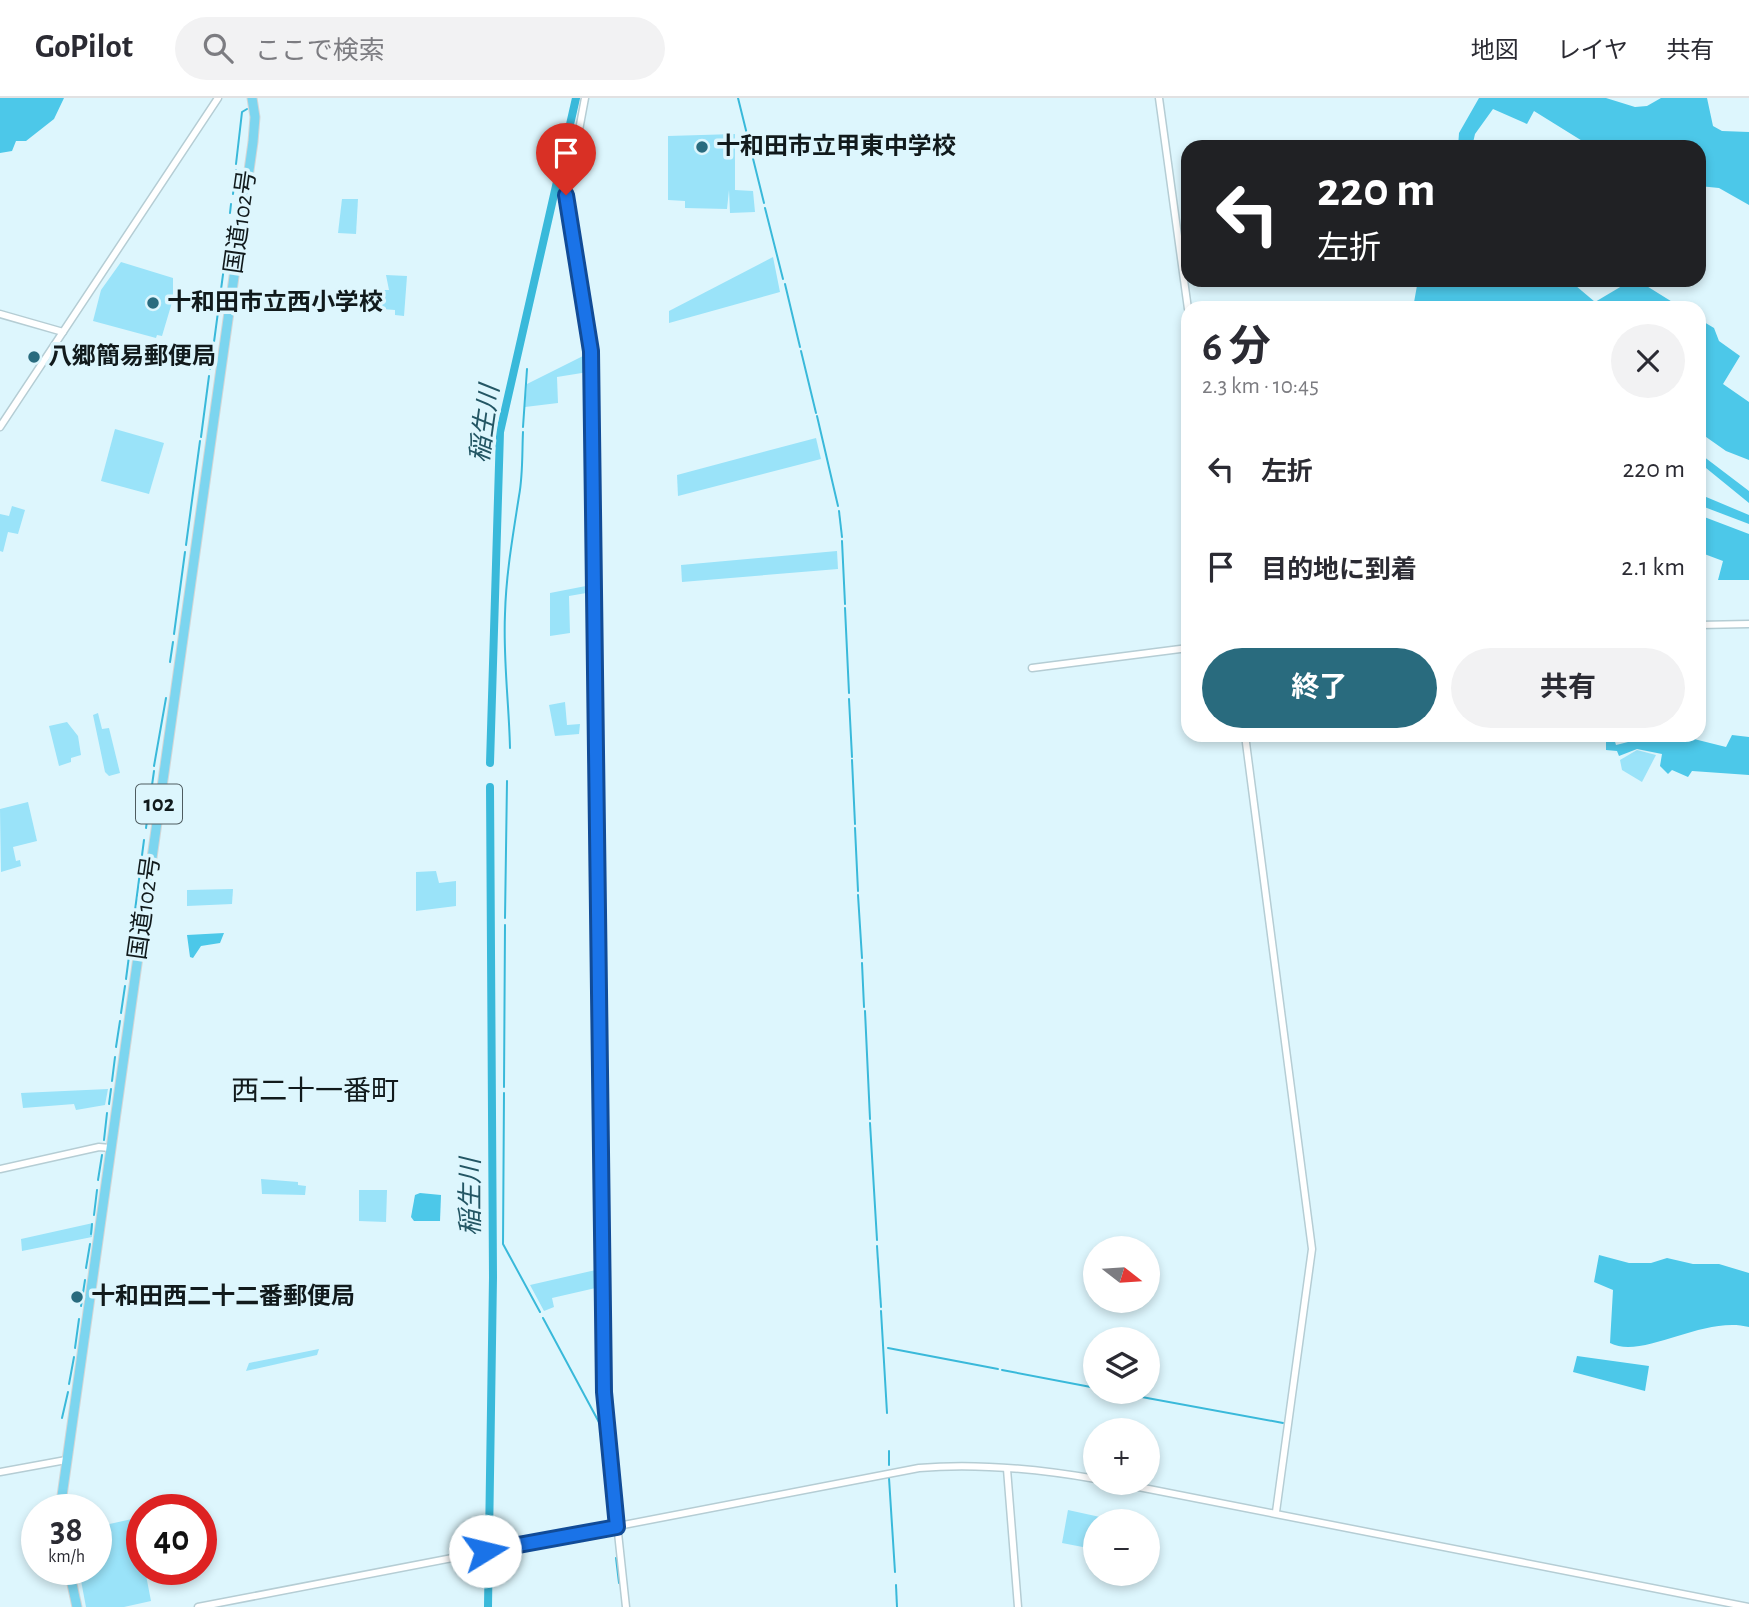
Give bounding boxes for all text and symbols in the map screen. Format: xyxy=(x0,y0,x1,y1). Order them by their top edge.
search box xyxy=(175,17,665,80)
icon: search xyxy=(199,29,237,67)
text: GoPilot xyxy=(35,31,133,64)
text: ここで検索 xyxy=(255,38,385,64)
text: 地図 xyxy=(1471,39,1519,63)
text: レイヤ xyxy=(1557,39,1628,63)
text: 共有 xyxy=(1666,39,1714,63)
pin xyxy=(536,123,596,195)
place label: 十和田市立甲東中学校 xyxy=(716,133,956,159)
icon: arrive xyxy=(547,134,585,172)
marker: 十和田市立甲東中学校 xyxy=(694,139,710,155)
text: 220 m xyxy=(1317,166,1436,215)
icon: left xyxy=(1202,168,1293,259)
street label: 国道102号 xyxy=(220,169,260,275)
text: 左折 xyxy=(1317,232,1381,264)
place label: 十和田市立西小学校 xyxy=(167,289,383,315)
marker: 十和田市立西小学校 xyxy=(145,295,161,311)
button: close xyxy=(1611,324,1685,398)
text: 6 分 xyxy=(1202,326,1271,368)
place label: 八郷簡易郵便局 xyxy=(48,343,216,369)
marker: 八郷簡易郵便局 xyxy=(26,349,42,365)
text: 2.3 km · 10:45 xyxy=(1202,375,1319,398)
water label: 稲生川 xyxy=(466,380,504,464)
icon: left xyxy=(1202,450,1240,488)
text: 220 m xyxy=(1623,456,1685,482)
text: 左折 xyxy=(1261,459,1313,485)
icon: arrive xyxy=(1202,548,1240,586)
text: 2.1 km xyxy=(1621,554,1685,580)
text: 目的地に到着 xyxy=(1261,557,1417,583)
button: 終了 xyxy=(1202,648,1437,728)
button: 共有 xyxy=(1451,648,1685,728)
road number: 102 xyxy=(136,784,182,824)
street label: 国道102号 xyxy=(124,855,164,961)
district label: 西二十一番町 xyxy=(231,1076,399,1106)
water label: 稲生川 xyxy=(457,1155,484,1236)
north arrow xyxy=(1083,1236,1160,1312)
map controls xyxy=(1083,1236,1160,1586)
place label: 十和田西二十二番郵便局 xyxy=(91,1283,355,1309)
marker: 十和田西二十二番郵便局 xyxy=(69,1289,85,1305)
button: layers xyxy=(1083,1327,1160,1404)
button: + xyxy=(1083,1418,1160,1495)
speed limit sign: 40 xyxy=(126,1494,217,1585)
button: − xyxy=(1083,1509,1160,1586)
text: 38 xyxy=(50,1513,83,1548)
position arrow xyxy=(448,1514,522,1588)
text: km/h xyxy=(48,1548,85,1566)

